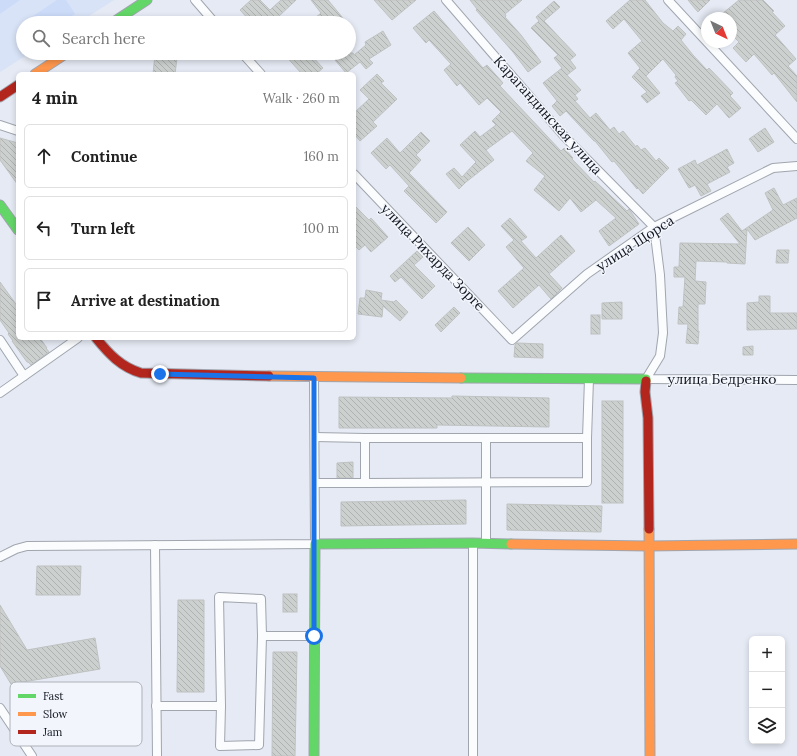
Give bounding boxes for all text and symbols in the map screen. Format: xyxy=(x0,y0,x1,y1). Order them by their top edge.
north arrow xyxy=(701,12,737,48)
search box xyxy=(16,16,356,60)
icon: search xyxy=(30,27,52,49)
text: Search here xyxy=(62,29,145,48)
street label: Карагандинская улица xyxy=(490,52,606,178)
text: 4 min xyxy=(32,87,78,109)
text: Walk · 260 m xyxy=(263,90,340,107)
icon: ahead xyxy=(33,145,55,167)
text: Continue xyxy=(71,147,137,166)
text: 160 m xyxy=(304,148,339,165)
street label: улица Рихарда Зорге xyxy=(377,200,489,315)
street label: улица Щорса xyxy=(593,211,677,275)
icon: left xyxy=(33,217,55,239)
text: Turn left xyxy=(71,219,135,238)
text: 100 m xyxy=(303,220,339,237)
icon: arrive xyxy=(33,289,55,311)
text: Arrive at destination xyxy=(71,291,220,310)
route end xyxy=(151,365,169,383)
street label: улица Бедренко xyxy=(668,370,776,388)
route start xyxy=(305,627,323,645)
map controls xyxy=(749,636,785,744)
button: + xyxy=(749,636,785,672)
button: − xyxy=(749,672,785,708)
legend xyxy=(10,682,142,746)
text: Fast xyxy=(43,689,64,703)
text: Slow xyxy=(43,707,68,721)
button: layers xyxy=(749,708,785,744)
text: Jam xyxy=(42,725,63,739)

